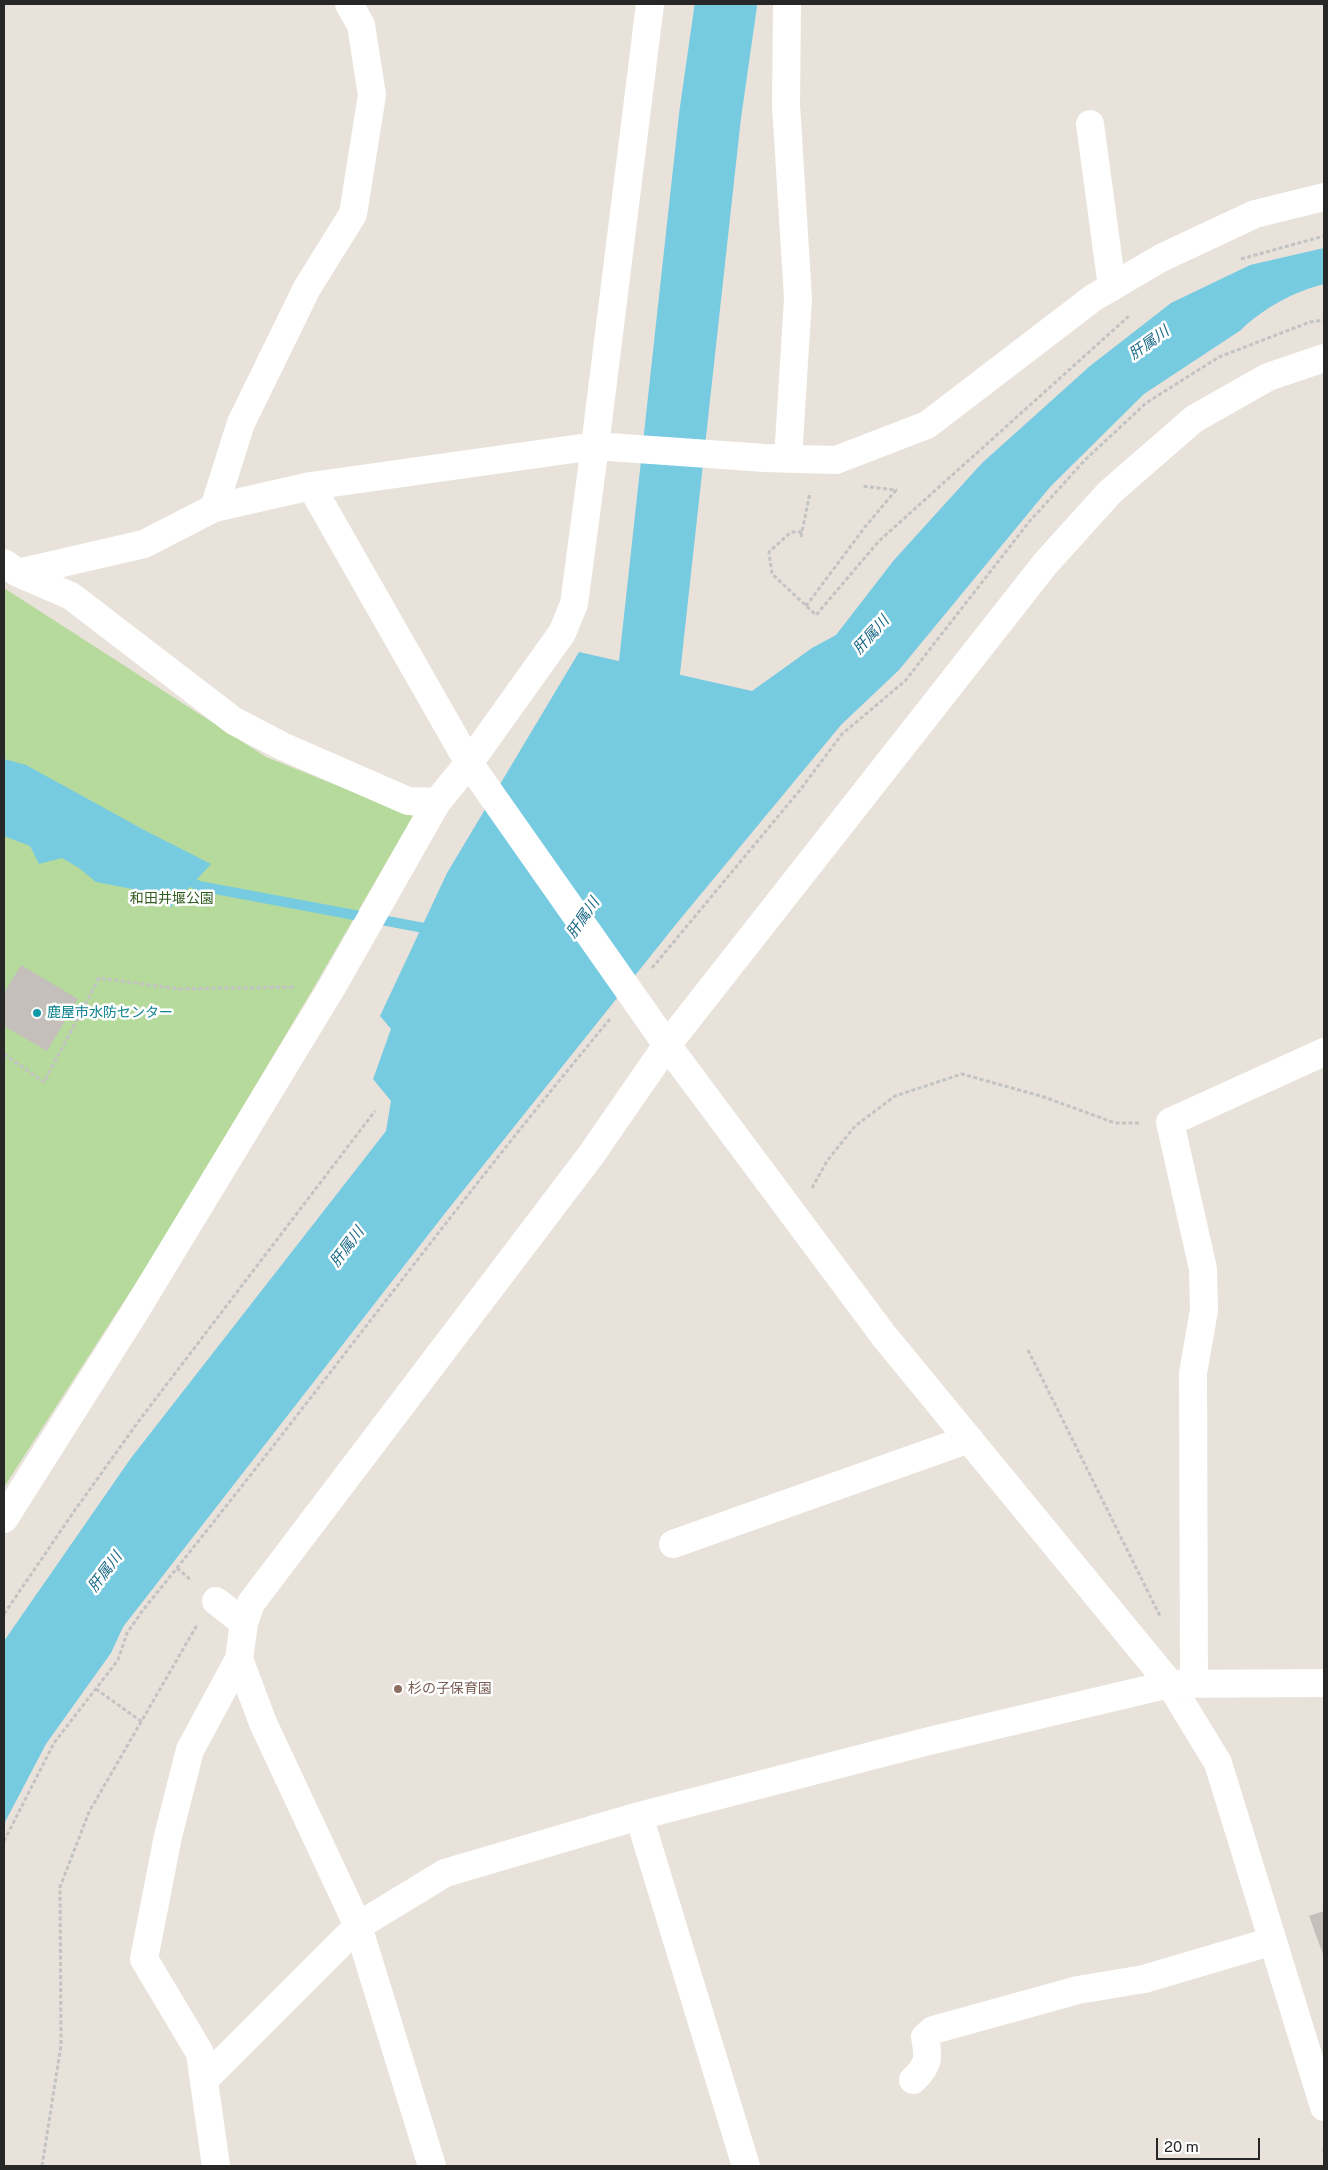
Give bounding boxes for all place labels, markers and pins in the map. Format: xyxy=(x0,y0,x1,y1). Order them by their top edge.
place label: 鹿屋市水防センター xyxy=(47,1005,173,1021)
marker: 鹿屋市水防センター xyxy=(31,1007,43,1019)
place label: 杉の子保育園 xyxy=(408,1681,492,1697)
marker: 杉の子保育園 xyxy=(392,1683,404,1695)

